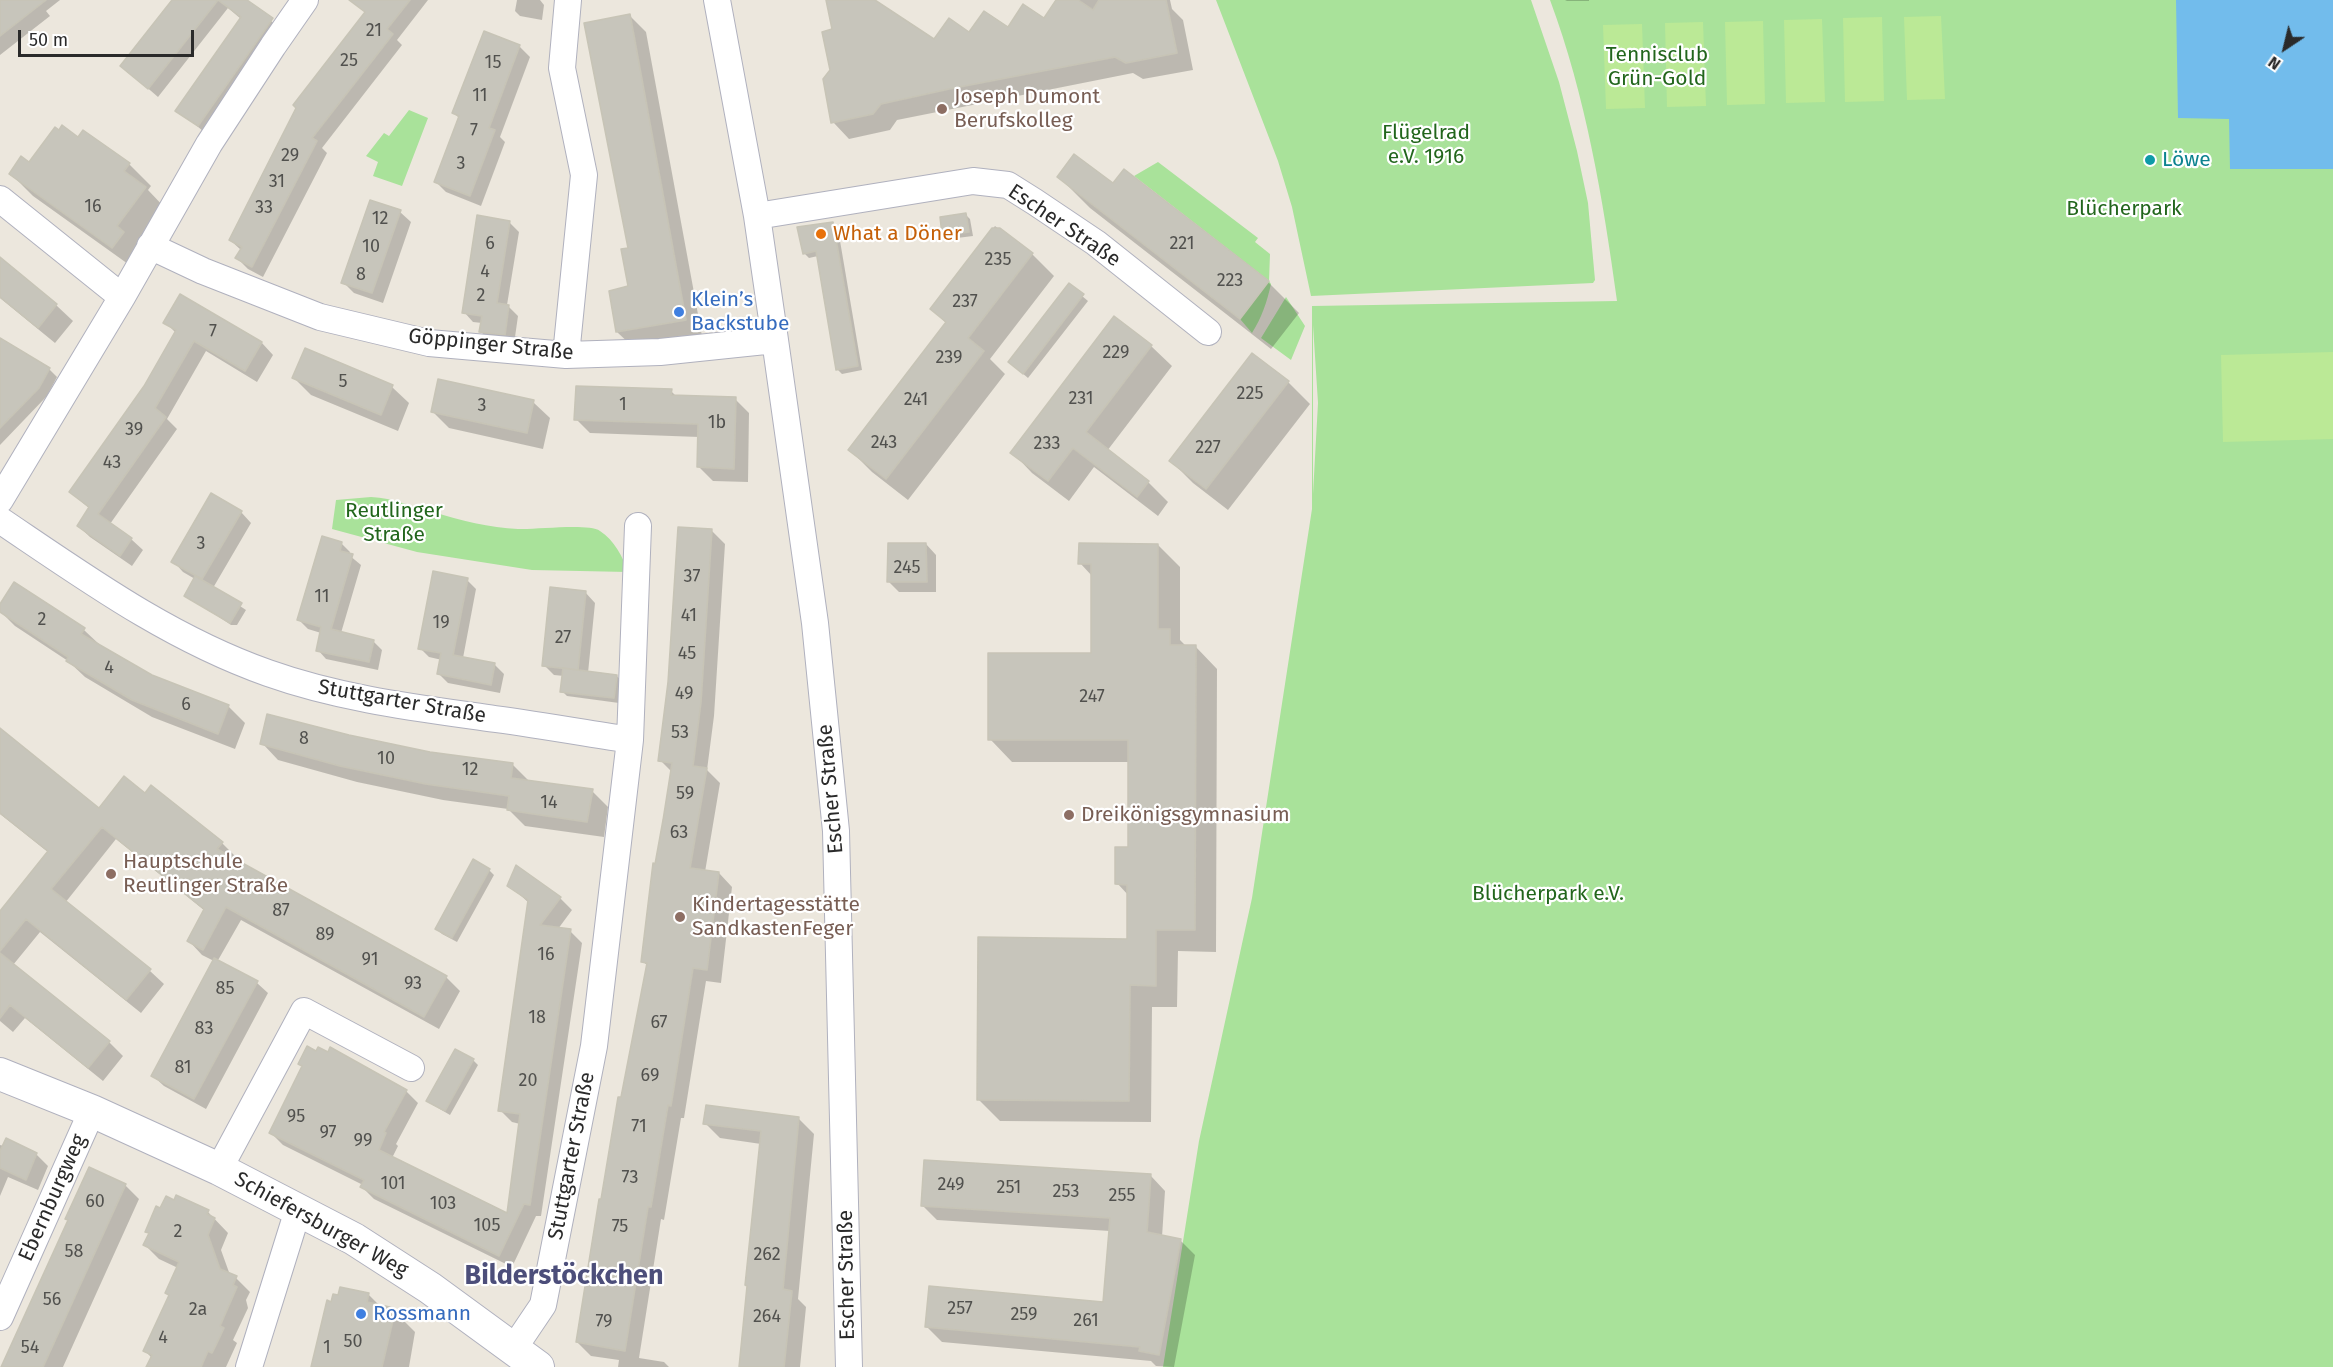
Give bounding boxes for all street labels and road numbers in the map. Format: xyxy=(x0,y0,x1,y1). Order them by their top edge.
street label: Escher Straße xyxy=(1003,179,1125,273)
street label: Göppinger Straße xyxy=(407,324,575,366)
street label: Stuttgarter Straße xyxy=(316,675,488,729)
street label: Escher Straße xyxy=(813,723,849,855)
street label: Stuttgarter Straße xyxy=(543,1070,601,1242)
street label: Ebernburgweg xyxy=(14,1131,92,1265)
street label: Schiefersburger Weg xyxy=(230,1167,412,1283)
street label: Escher Straße xyxy=(833,1210,861,1340)

